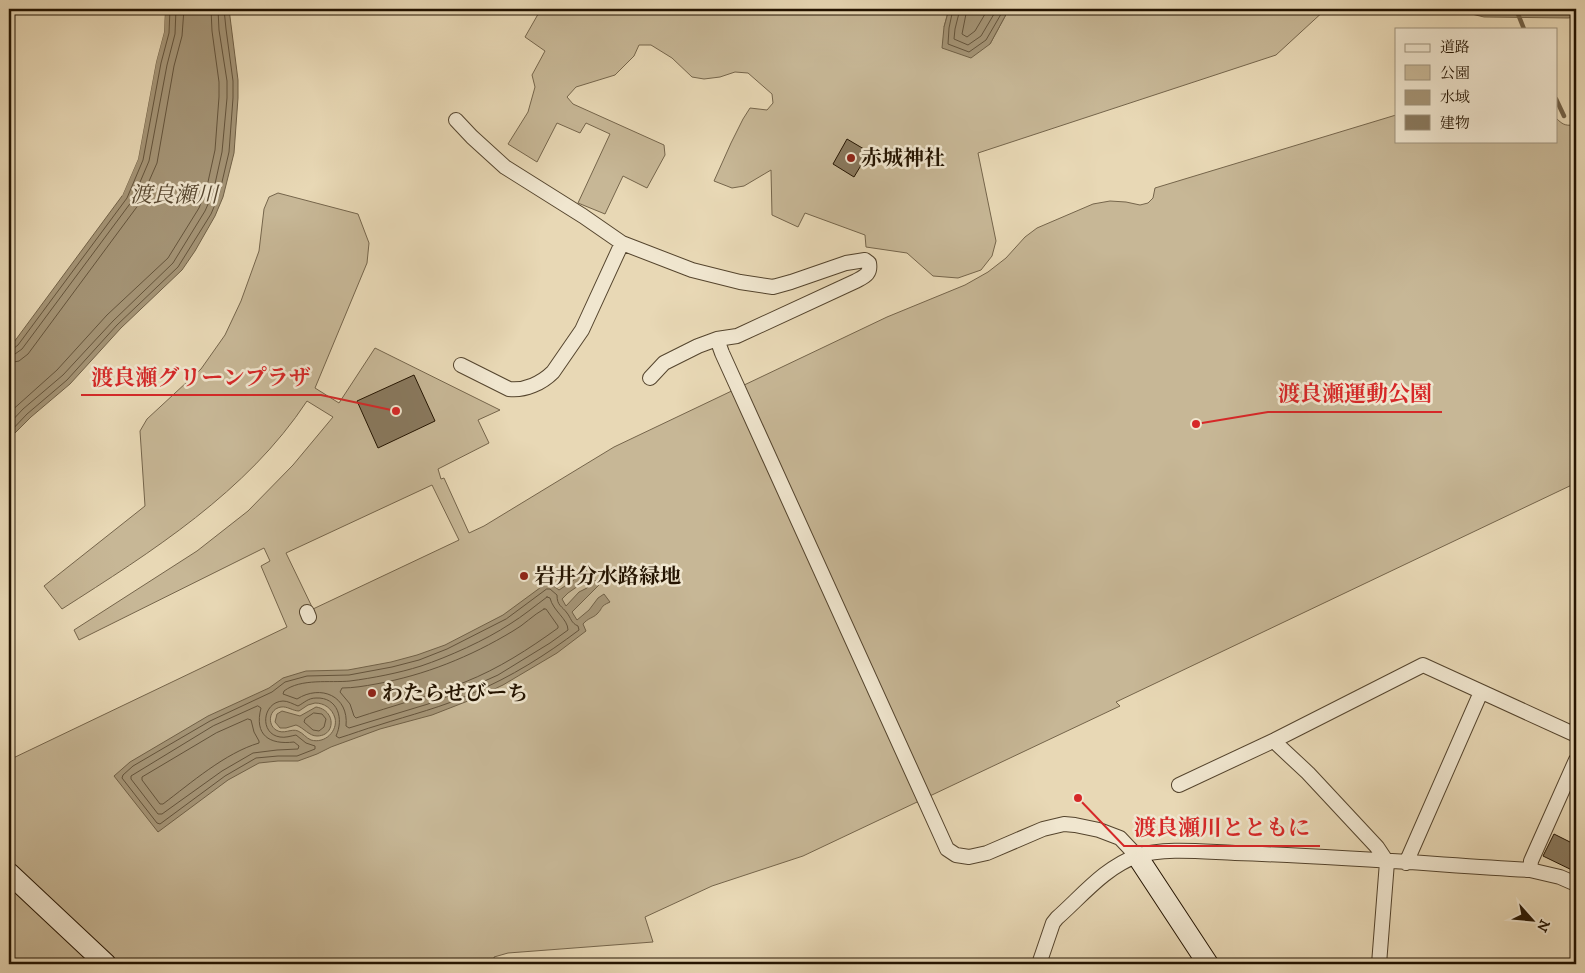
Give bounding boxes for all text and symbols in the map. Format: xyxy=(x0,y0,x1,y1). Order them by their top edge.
legend xyxy=(1395,28,1558,142)
text: 道路 xyxy=(1440,38,1470,57)
text: 公園 xyxy=(1440,64,1470,83)
text: 水域 xyxy=(1440,88,1470,107)
text: 建物 xyxy=(1440,114,1470,133)
place label: 赤城神社 xyxy=(861,146,945,172)
marker: 赤城神社 xyxy=(845,152,857,164)
water label: 渡良瀬川 xyxy=(130,182,220,209)
callout: 渡良瀬グリーンプラザ xyxy=(81,358,321,395)
text: 渡良瀬グリーンプラザ xyxy=(91,365,311,392)
callout: 渡良瀬運動公園 xyxy=(1268,375,1442,412)
text: 渡良瀬運動公園 xyxy=(1278,381,1432,408)
place label: 岩井分水路緑地 xyxy=(534,564,681,590)
marker: 岩井分水路緑地 xyxy=(518,570,530,582)
place label: わたらせびーち xyxy=(382,681,528,707)
marker: わたらせびーち xyxy=(366,687,378,699)
callout: 渡良瀬川とともに xyxy=(1124,809,1320,846)
text: 渡良瀬川とともに xyxy=(1134,815,1310,842)
north arrow xyxy=(1508,896,1558,946)
text: N xyxy=(1532,916,1553,935)

